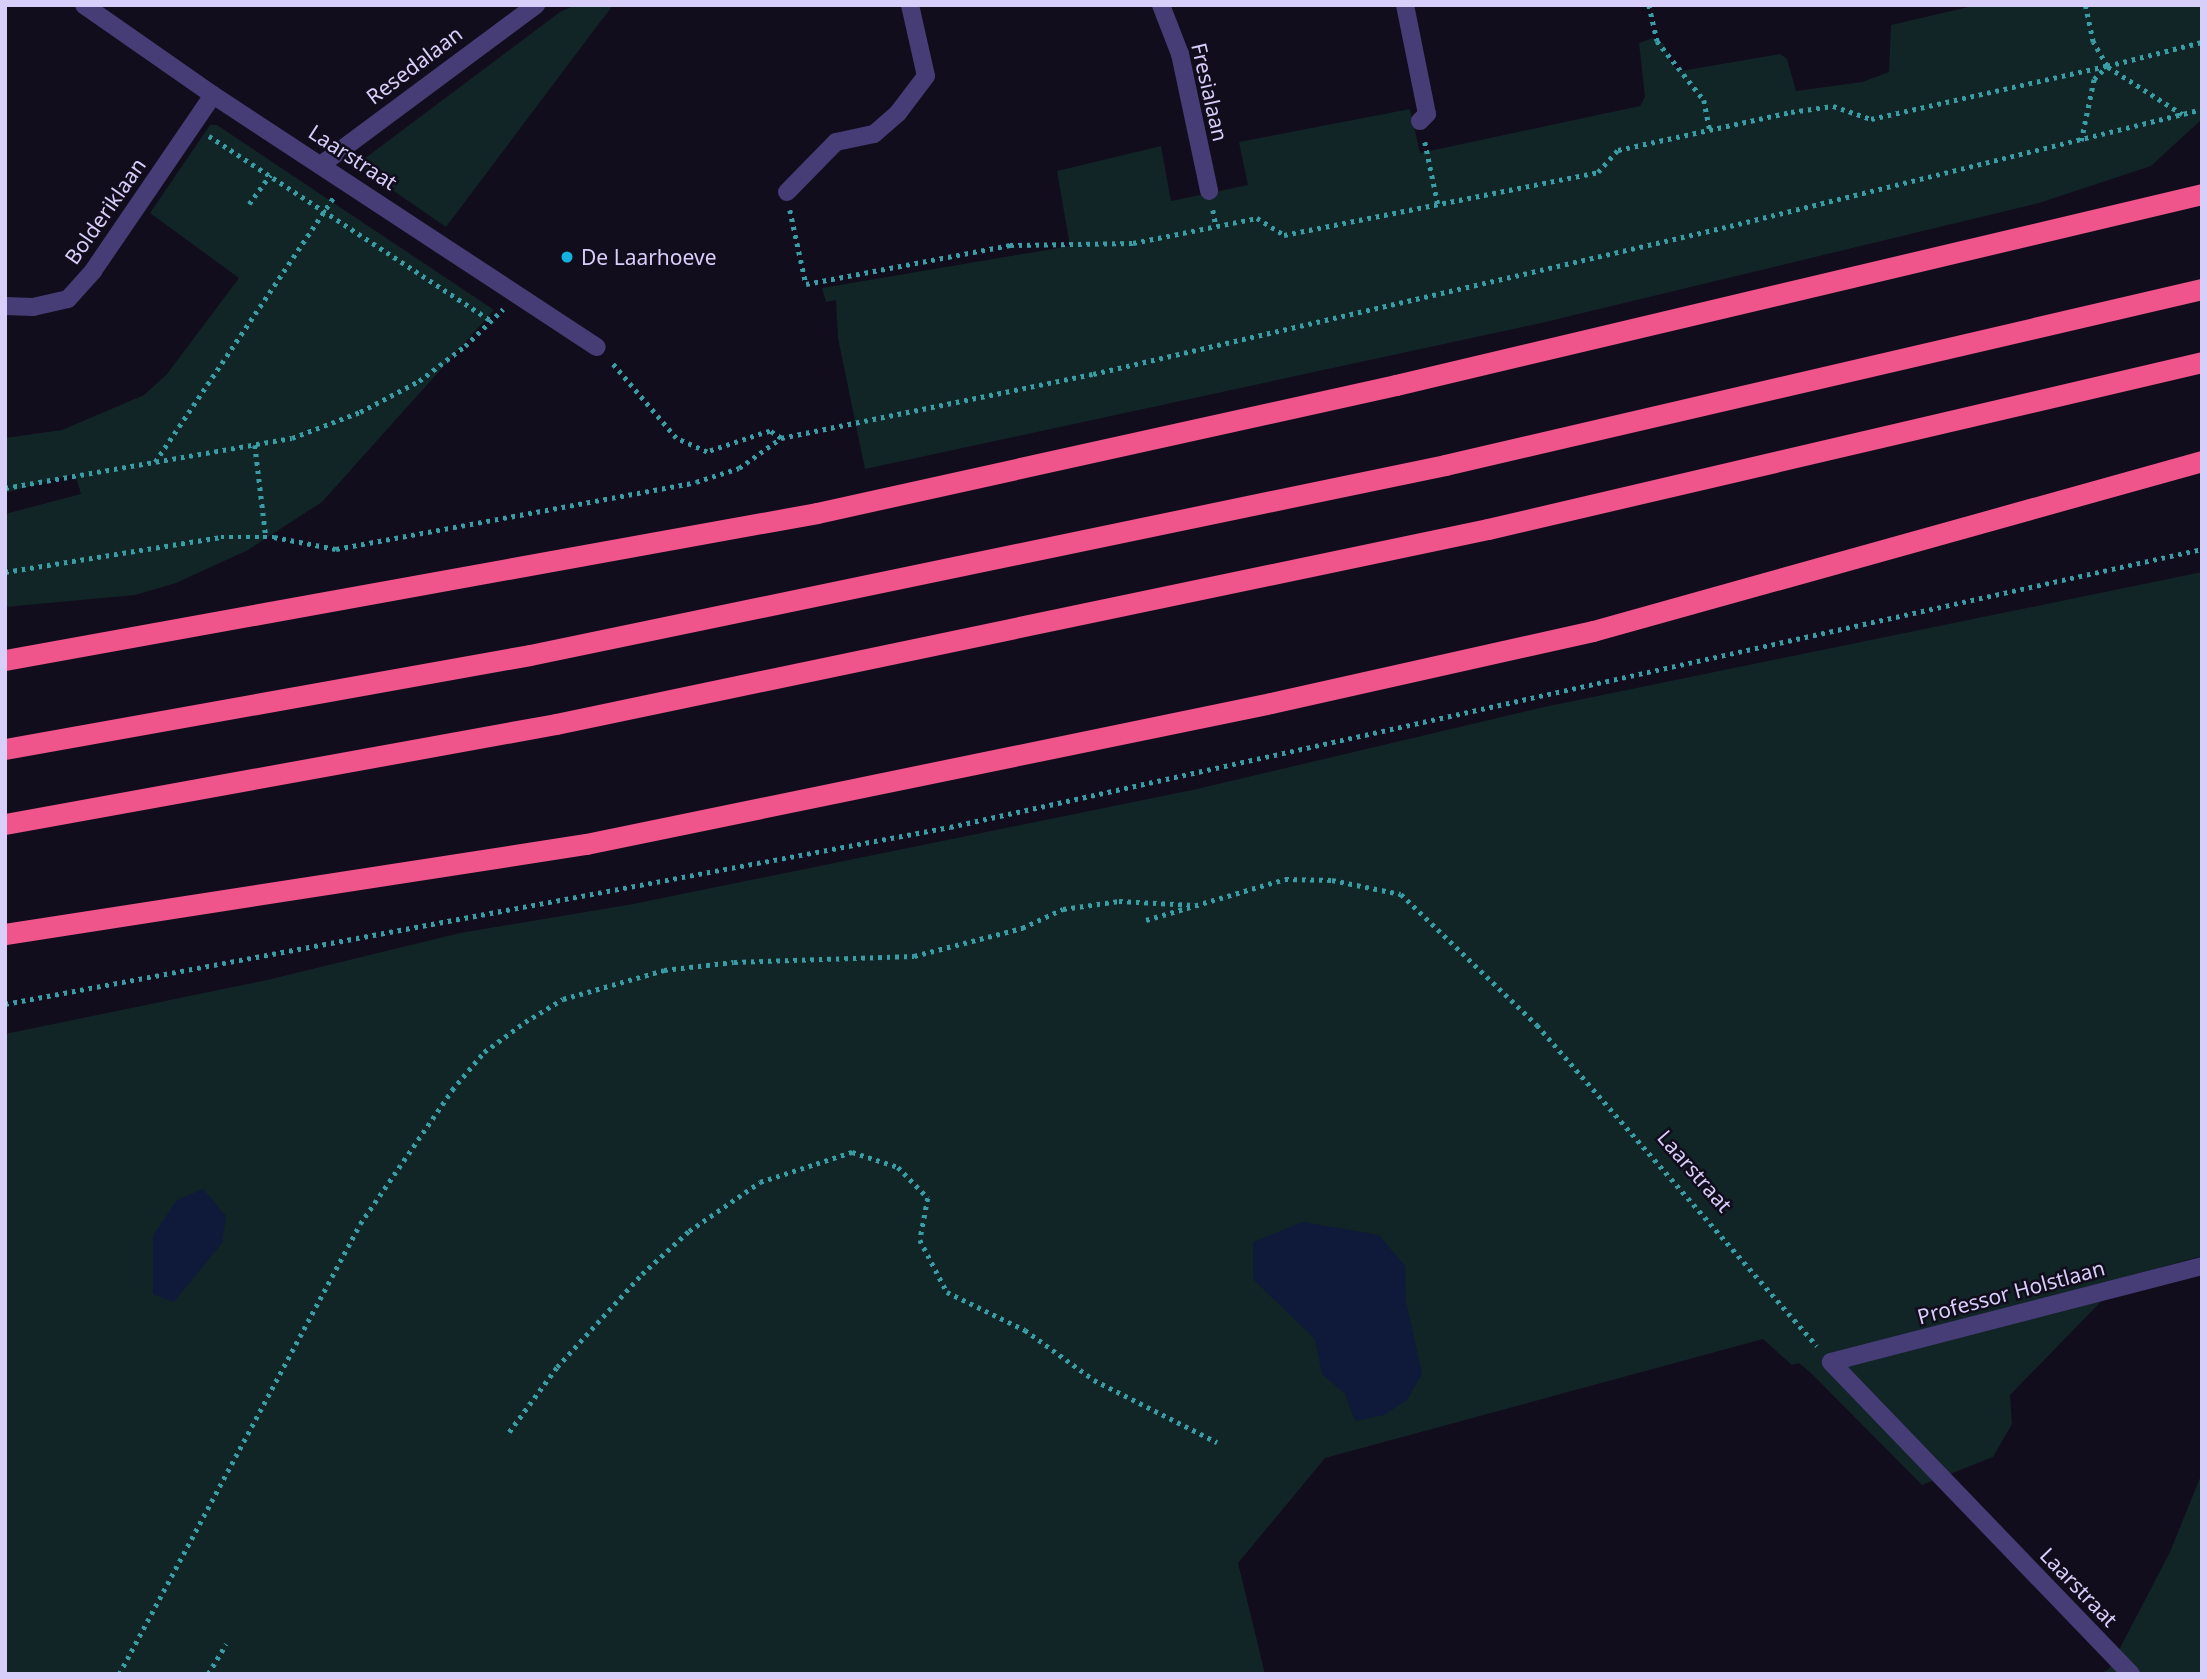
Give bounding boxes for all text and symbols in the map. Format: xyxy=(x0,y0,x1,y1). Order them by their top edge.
street label: Resedalaan xyxy=(361,21,467,109)
street label: Fresialaan xyxy=(1186,40,1234,144)
street label: Laarstraat xyxy=(304,119,402,195)
street label: Bolderiklaan xyxy=(59,153,151,269)
place label: De Laarhoeve xyxy=(581,244,716,270)
marker: De Laarhoeve xyxy=(559,249,575,265)
street label: Laarstraat xyxy=(1653,1125,1737,1217)
street label: Professor Holstlaan xyxy=(1915,1255,2107,1329)
street label: Laarstraat xyxy=(2035,1542,2123,1632)

